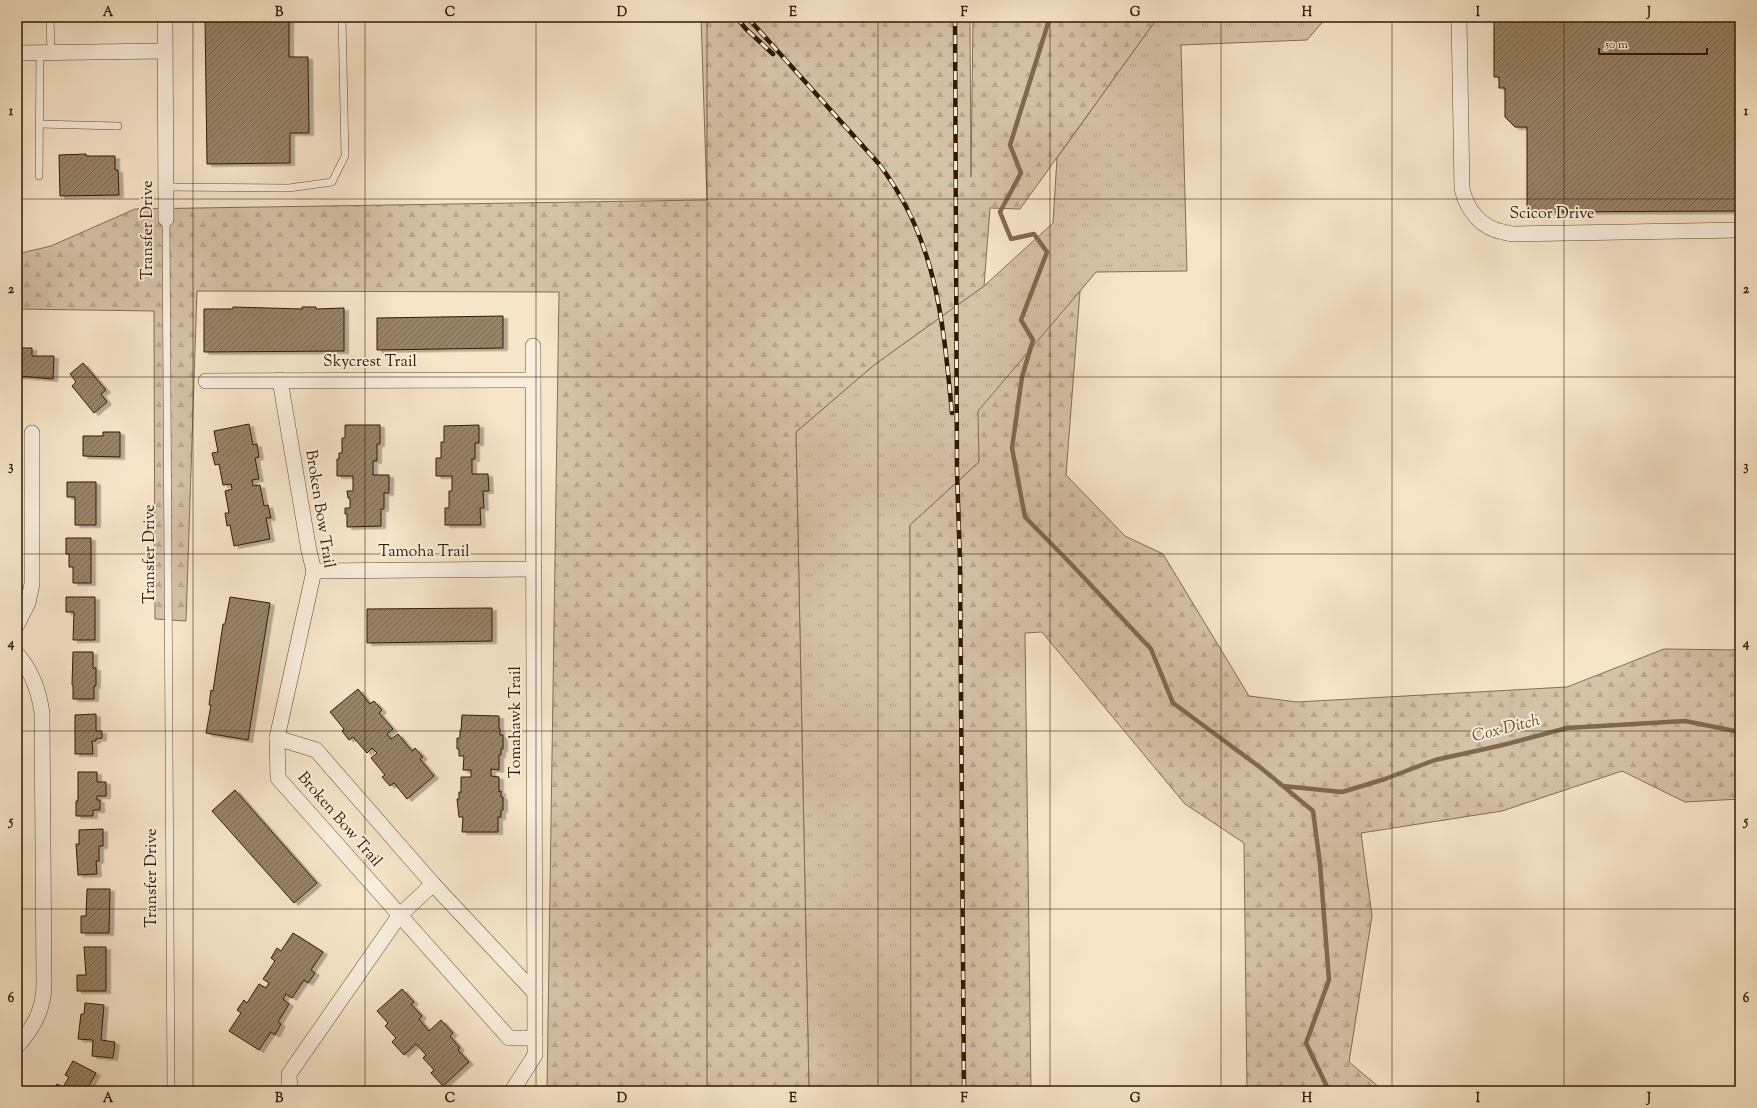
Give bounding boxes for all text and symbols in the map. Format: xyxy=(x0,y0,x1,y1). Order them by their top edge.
text: A xyxy=(103,4,114,22)
text: B xyxy=(275,4,284,22)
text: C xyxy=(445,4,455,22)
text: D xyxy=(617,4,627,22)
text: E xyxy=(789,4,797,22)
text: F xyxy=(960,4,968,22)
text: G xyxy=(1130,4,1141,22)
text: H xyxy=(1302,4,1313,22)
text: I xyxy=(1476,4,1481,22)
text: J xyxy=(1646,4,1651,22)
scale bar xyxy=(1599,30,1707,56)
text: 50 m xyxy=(1604,36,1628,54)
text: 1 xyxy=(9,103,14,121)
text: 1 xyxy=(1744,103,1749,121)
street label: Transfer Drive xyxy=(137,180,160,280)
street label: Scicor Drive xyxy=(1509,203,1595,226)
text: 2 xyxy=(8,281,15,299)
text: 2 xyxy=(1743,281,1750,299)
street label: Skycrest Trail xyxy=(323,351,417,374)
street label: Broken Bow Trail xyxy=(298,448,340,570)
text: 3 xyxy=(8,458,14,476)
text: 3 xyxy=(1743,458,1749,476)
street label: Transfer Drive xyxy=(139,504,162,604)
street label: Tamoha Trail xyxy=(378,541,470,564)
text: 4 xyxy=(7,635,15,653)
text: 4 xyxy=(1742,635,1750,653)
street label: Tomahawk Trail xyxy=(505,665,528,778)
water label: Cox Ditch xyxy=(1470,709,1543,749)
street label: Broken Bow Trail xyxy=(291,767,387,873)
text: 5 xyxy=(8,813,14,831)
text: 5 xyxy=(1743,813,1749,831)
street label: Transfer Drive xyxy=(141,828,164,928)
text: 6 xyxy=(8,990,15,1008)
text: 6 xyxy=(1743,990,1750,1008)
text: A xyxy=(103,1090,114,1108)
text: B xyxy=(275,1090,284,1108)
text: C xyxy=(445,1090,455,1108)
text: D xyxy=(617,1090,627,1108)
text: E xyxy=(789,1090,797,1108)
text: F xyxy=(960,1090,968,1108)
text: G xyxy=(1130,1090,1141,1108)
text: H xyxy=(1302,1090,1313,1108)
text: I xyxy=(1476,1090,1481,1108)
text: J xyxy=(1646,1090,1651,1108)

